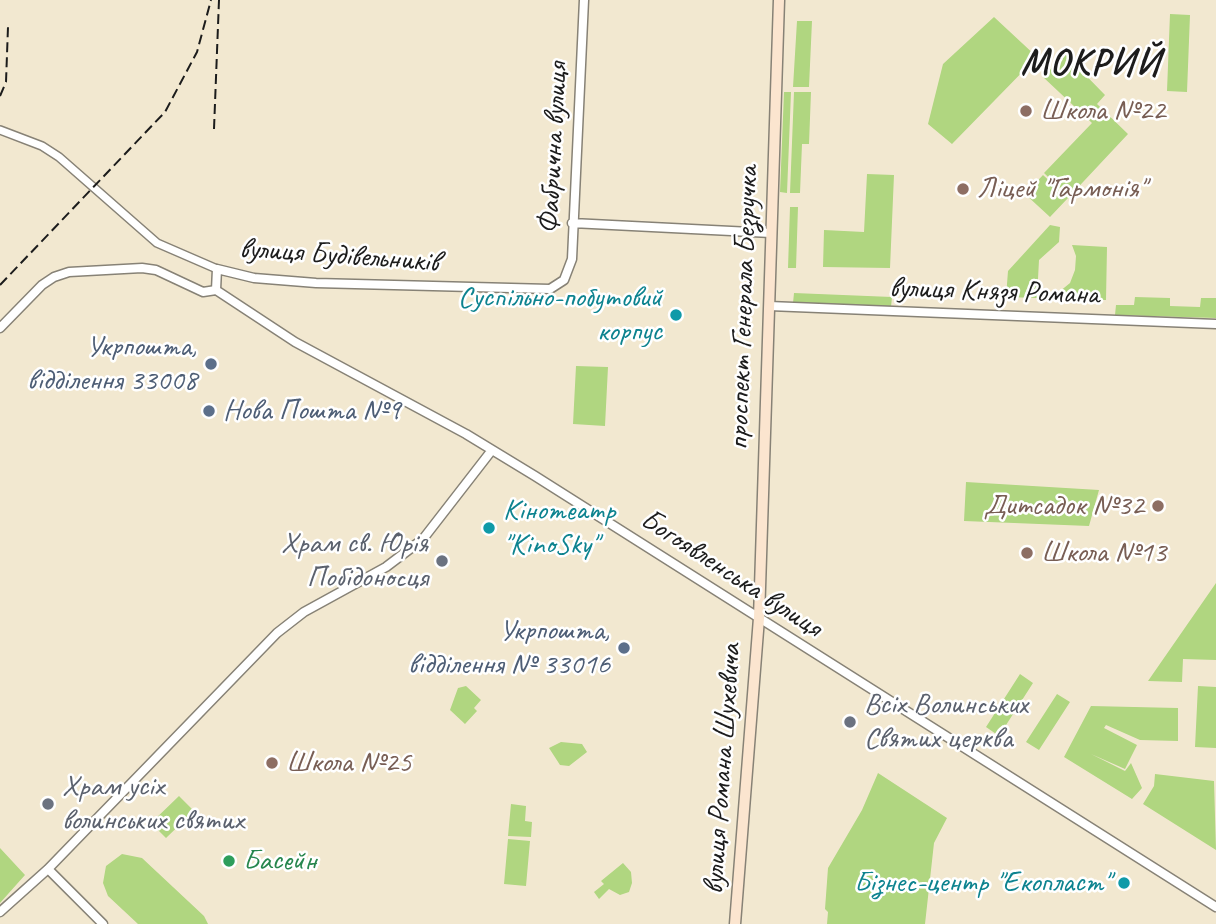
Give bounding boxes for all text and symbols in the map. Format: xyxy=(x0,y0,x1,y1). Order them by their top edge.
district label: МОКРИЙ xyxy=(1019,42,1163,86)
street label: Фабрична вулиця xyxy=(532,61,576,235)
place label: Школа №22 xyxy=(1040,93,1165,129)
marker: Школа №22 xyxy=(1018,103,1034,119)
street label: проспект Генерала Безручка xyxy=(721,165,767,451)
place label: Ліцей "Гармонія" xyxy=(977,171,1146,207)
marker: Ліцей "Гармонія" xyxy=(955,181,971,197)
street label: вулиця Будівельників xyxy=(238,231,440,281)
street label: вулиця Князя Романа xyxy=(889,270,1099,314)
place label: Суспільно-побутовий корпус xyxy=(458,280,662,350)
marker: Суспільно-побутовий корпус xyxy=(668,307,684,323)
place label: Укрпошта, відділення 33008 xyxy=(27,329,197,400)
marker: Укрпошта, відділення 33008 xyxy=(203,356,219,372)
place label: Нова Пошта №9 xyxy=(223,393,401,429)
marker: Нова Пошта №9 xyxy=(201,403,217,419)
place label: Дитсадок №32 xyxy=(984,488,1144,524)
place label: Кінотеатр "KinoSky" xyxy=(503,493,615,564)
marker: Дитсадок №32 xyxy=(1150,498,1166,514)
street label: Богоявленська вулиця xyxy=(633,502,829,646)
marker: Кінотеатр "KinoSky" xyxy=(481,520,497,536)
place label: Храм св. Юрія Побідоносця xyxy=(281,526,428,596)
place label: Школа №13 xyxy=(1041,535,1166,571)
marker: Школа №13 xyxy=(1019,545,1035,561)
marker: Храм св. Юрія Побідоносця xyxy=(434,553,450,569)
place label: Укрпошта, відділення № 33016 xyxy=(408,613,610,684)
marker: Укрпошта, відділення № 33016 xyxy=(616,640,632,656)
street label: вулиця Романа Шухевича xyxy=(696,643,750,895)
place label: Всіх Волинських Святих церква xyxy=(864,687,1028,758)
marker: Всіх Волинських Святих церква xyxy=(842,714,858,730)
place label: Школа №25 xyxy=(286,745,411,781)
marker: Школа №25 xyxy=(264,755,280,771)
place label: Храм усіх волинських святих xyxy=(62,769,244,840)
marker: Храм усіх волинських святих xyxy=(40,796,56,812)
place label: Басейн xyxy=(243,843,317,879)
marker: Басейн xyxy=(221,853,237,869)
place label: Бізнес-центр "Екопласт" xyxy=(854,865,1110,901)
marker: Бізнес-центр "Екопласт" xyxy=(1116,875,1132,891)

